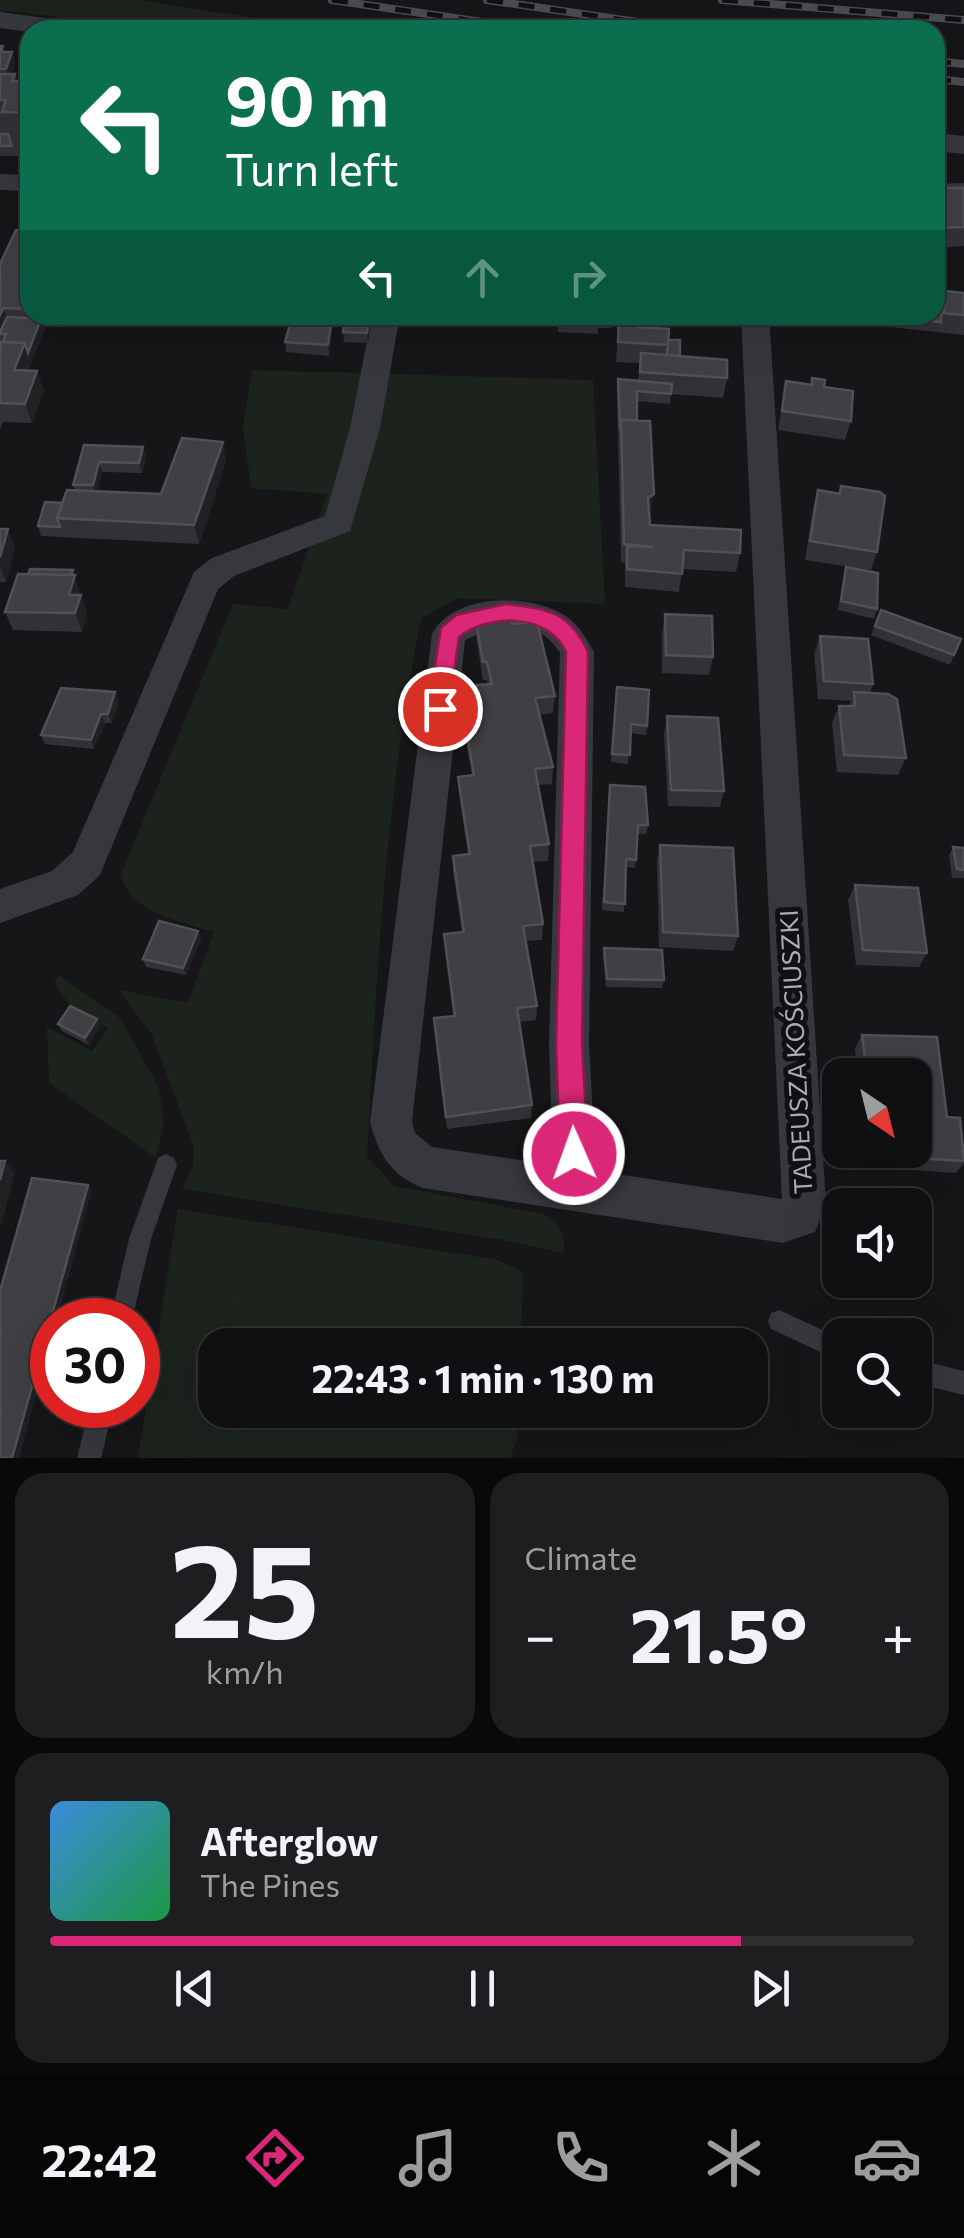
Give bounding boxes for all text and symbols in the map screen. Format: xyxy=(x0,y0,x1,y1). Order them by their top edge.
text: 90 m xyxy=(225,55,389,140)
icon: left xyxy=(60,60,190,190)
text: Turn left xyxy=(225,140,399,195)
icon: left xyxy=(350,250,405,305)
icon: ahead xyxy=(455,250,510,305)
icon: right xyxy=(560,250,615,305)
pin xyxy=(398,667,483,752)
icon: arrive xyxy=(413,682,468,737)
street label: TADEUSZA KOŚCIUSZKI xyxy=(773,909,817,1195)
north arrow xyxy=(822,1058,932,1168)
map controls xyxy=(822,1058,932,1428)
position arrow xyxy=(522,1102,626,1206)
button: sound xyxy=(822,1188,932,1298)
speed limit sign: 30 xyxy=(30,1298,160,1428)
button: search xyxy=(822,1318,932,1428)
text: 22:43 · 1 min · 130 m xyxy=(311,1354,655,1401)
text: 25 xyxy=(170,1506,320,1665)
text: Climate xyxy=(525,1537,637,1577)
text: 21.5° xyxy=(630,1587,808,1678)
text: − xyxy=(525,1600,556,1667)
text: + xyxy=(882,1600,914,1667)
text: km/h xyxy=(206,1651,284,1691)
text: Afterglow xyxy=(200,1817,378,1864)
text: The Pines xyxy=(200,1864,340,1904)
icon: previous xyxy=(167,1961,222,2016)
icon: pause xyxy=(455,1961,510,2016)
icon: next xyxy=(743,1961,798,2016)
icon: directions xyxy=(240,2123,310,2193)
icon: music xyxy=(393,2123,463,2193)
icon: phone xyxy=(546,2123,616,2193)
icon: climate xyxy=(699,2123,769,2193)
icon: car xyxy=(852,2123,922,2193)
text: 22:42 xyxy=(42,2131,157,2186)

